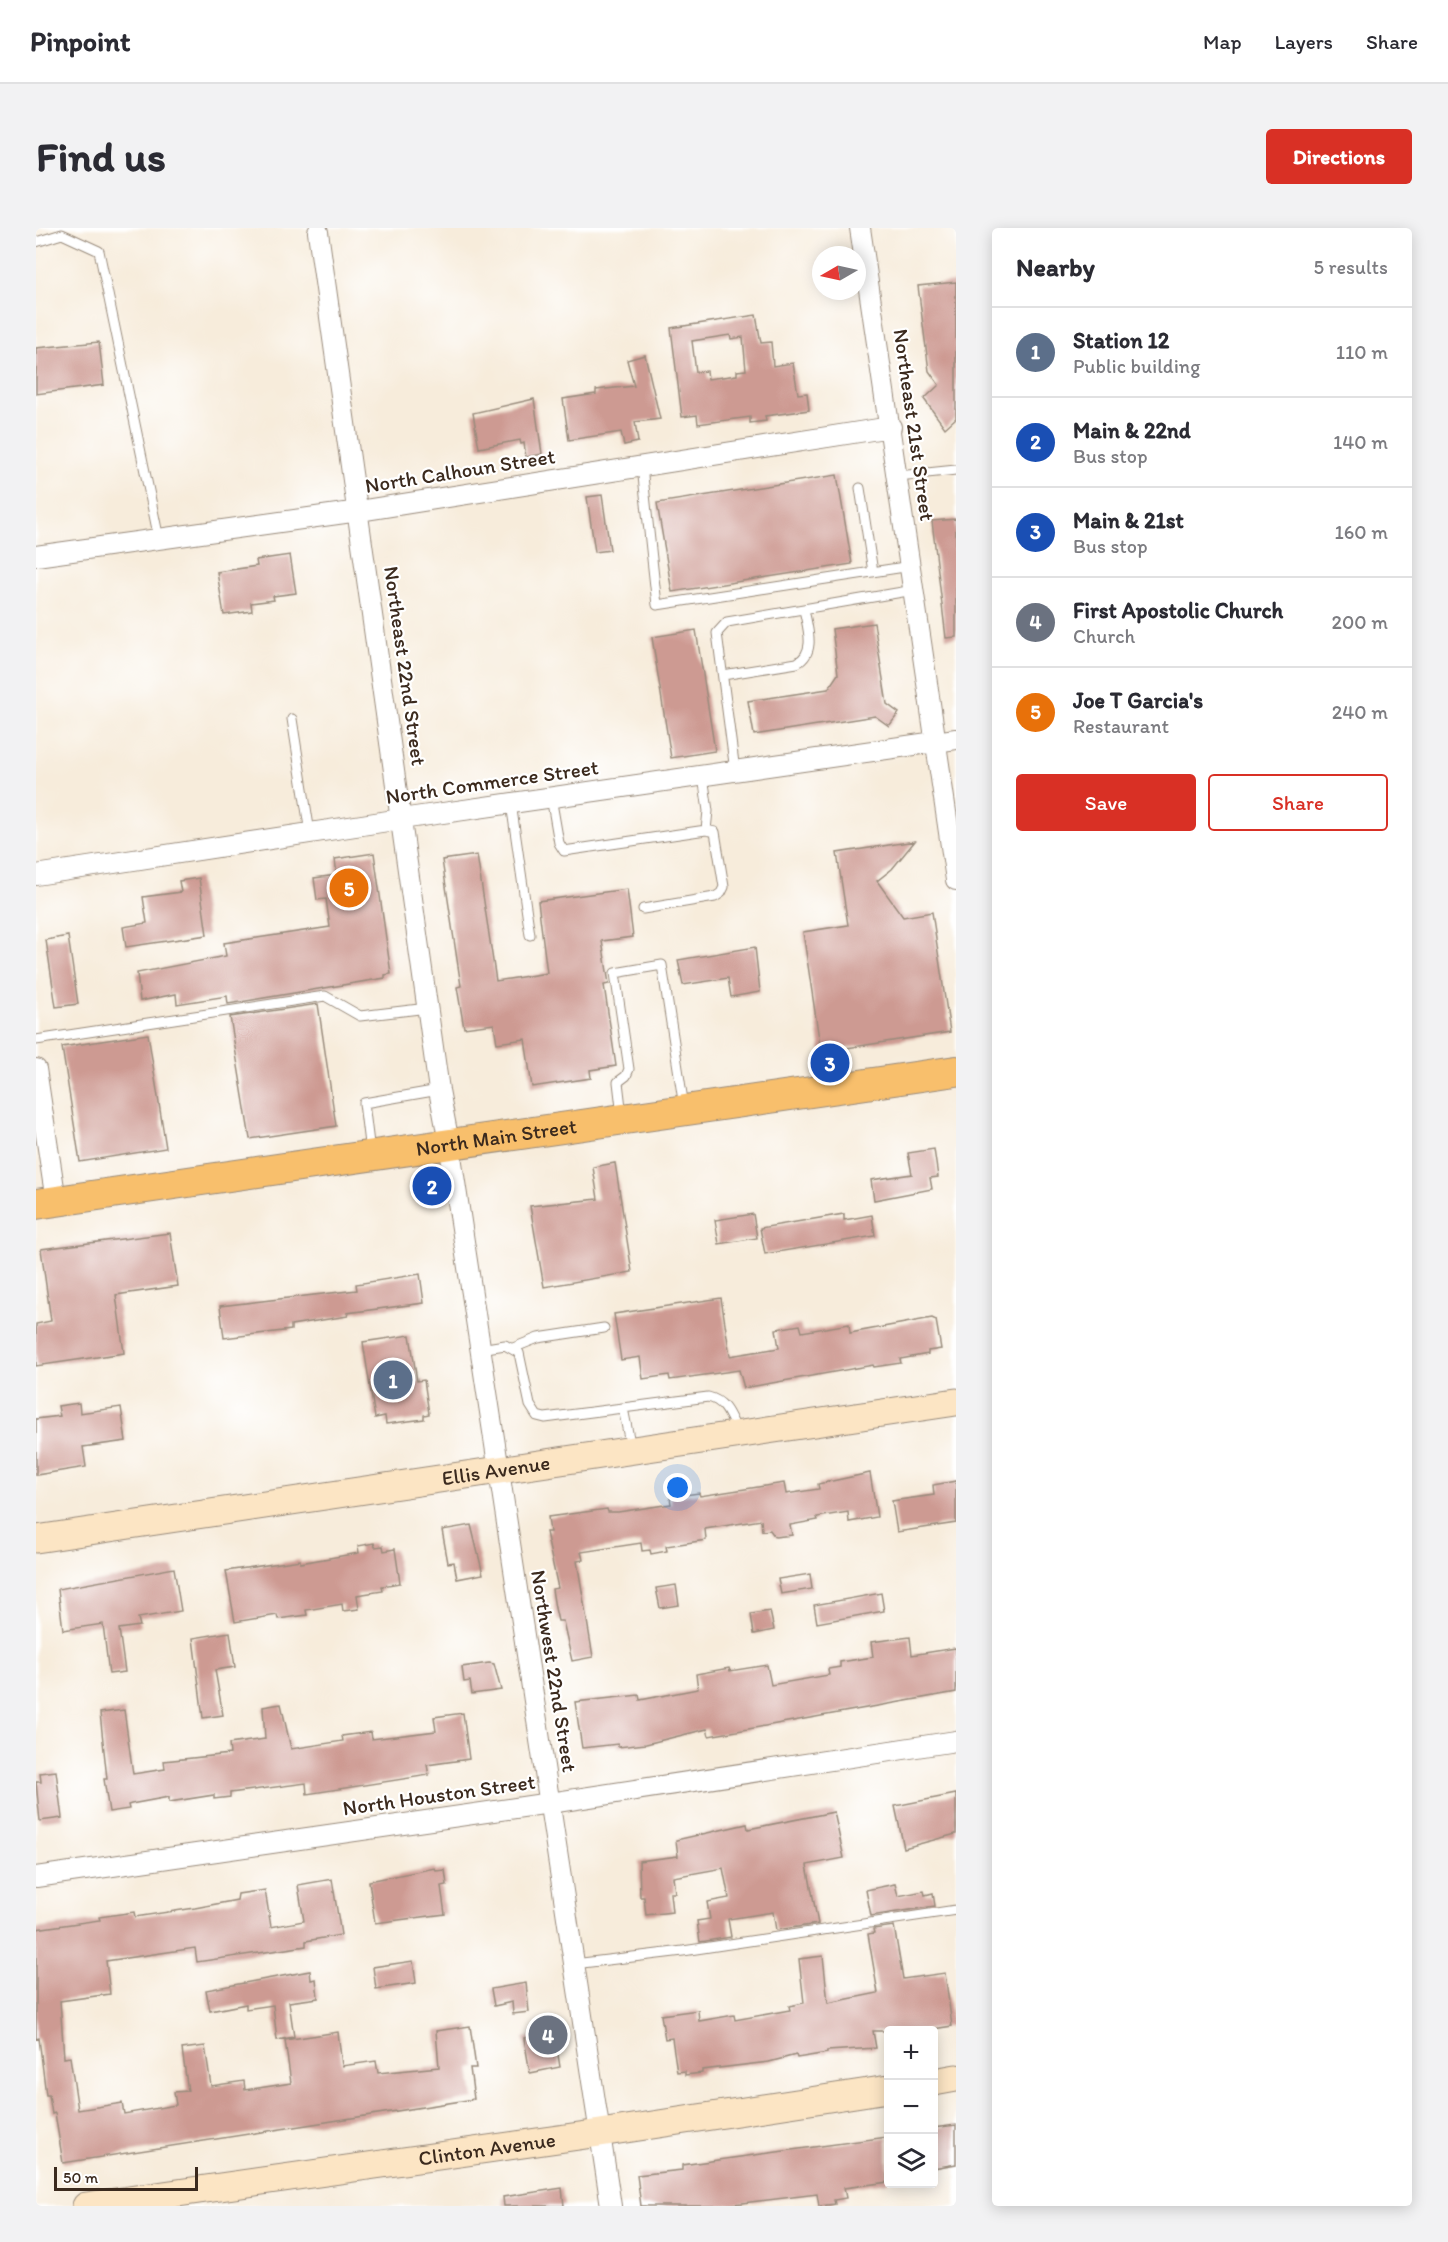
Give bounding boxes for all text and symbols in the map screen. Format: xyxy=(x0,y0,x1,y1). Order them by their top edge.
text: Pinpoint xyxy=(30,24,131,58)
text: Map xyxy=(1203,29,1242,54)
text: Layers xyxy=(1275,29,1333,54)
text: Share xyxy=(1366,29,1418,54)
button: Directions xyxy=(1266,129,1412,184)
text: Find us xyxy=(36,131,166,182)
north arrow xyxy=(812,246,866,300)
text: Nearby xyxy=(1016,251,1095,283)
text: 5 results xyxy=(1314,255,1388,279)
street label: Northeast 21st Street xyxy=(889,327,940,523)
text: Station 12 xyxy=(1073,327,1169,354)
text: 1 xyxy=(1031,340,1040,364)
text: 110 m xyxy=(1336,340,1388,364)
text: Public building xyxy=(1073,354,1200,378)
text: Main & 22nd xyxy=(1073,417,1191,444)
text: 2 xyxy=(1030,430,1041,454)
text: 140 m xyxy=(1333,430,1388,454)
street label: North Calhoun Street xyxy=(363,443,557,498)
text: Bus stop xyxy=(1073,444,1148,468)
text: Main & 21st xyxy=(1073,507,1184,534)
text: 3 xyxy=(1030,520,1041,544)
text: 160 m xyxy=(1335,520,1388,544)
text: Bus stop xyxy=(1073,534,1148,558)
street label: Northeast 22nd Street xyxy=(379,565,432,767)
text: First Apostolic Church xyxy=(1073,597,1283,624)
text: 4 xyxy=(1029,610,1042,634)
text: 200 m xyxy=(1332,610,1388,634)
text: Church xyxy=(1073,624,1135,648)
text: Joe T Garcia's xyxy=(1073,687,1203,714)
text: 5 xyxy=(1030,700,1041,724)
text: 240 m xyxy=(1332,700,1388,724)
text: Restaurant xyxy=(1073,714,1169,738)
street label: North Commerce Street xyxy=(384,754,600,809)
button: Save xyxy=(1016,774,1196,831)
button: Share xyxy=(1208,774,1388,831)
pin: 5 xyxy=(330,866,368,910)
pin: 3 xyxy=(810,1040,850,1086)
street label: North Main Street xyxy=(414,1113,578,1161)
pin: 2 xyxy=(412,1164,452,1208)
pin: 1 xyxy=(374,1358,412,1402)
street label: Ellis Avenue xyxy=(440,1450,552,1490)
your location xyxy=(663,1473,692,1502)
street label: Northwest 22nd Street xyxy=(526,1568,583,1774)
street label: North Houston Street xyxy=(341,1769,537,1820)
pin: 4 xyxy=(528,2012,568,2058)
map controls xyxy=(884,2026,938,2188)
button: + xyxy=(884,2026,938,2080)
button: − xyxy=(884,2080,938,2134)
street label: Clinton Avenue xyxy=(417,2126,557,2171)
button: layers xyxy=(884,2134,938,2188)
scale bar xyxy=(54,2164,198,2192)
text: 50 m xyxy=(63,2168,98,2187)

